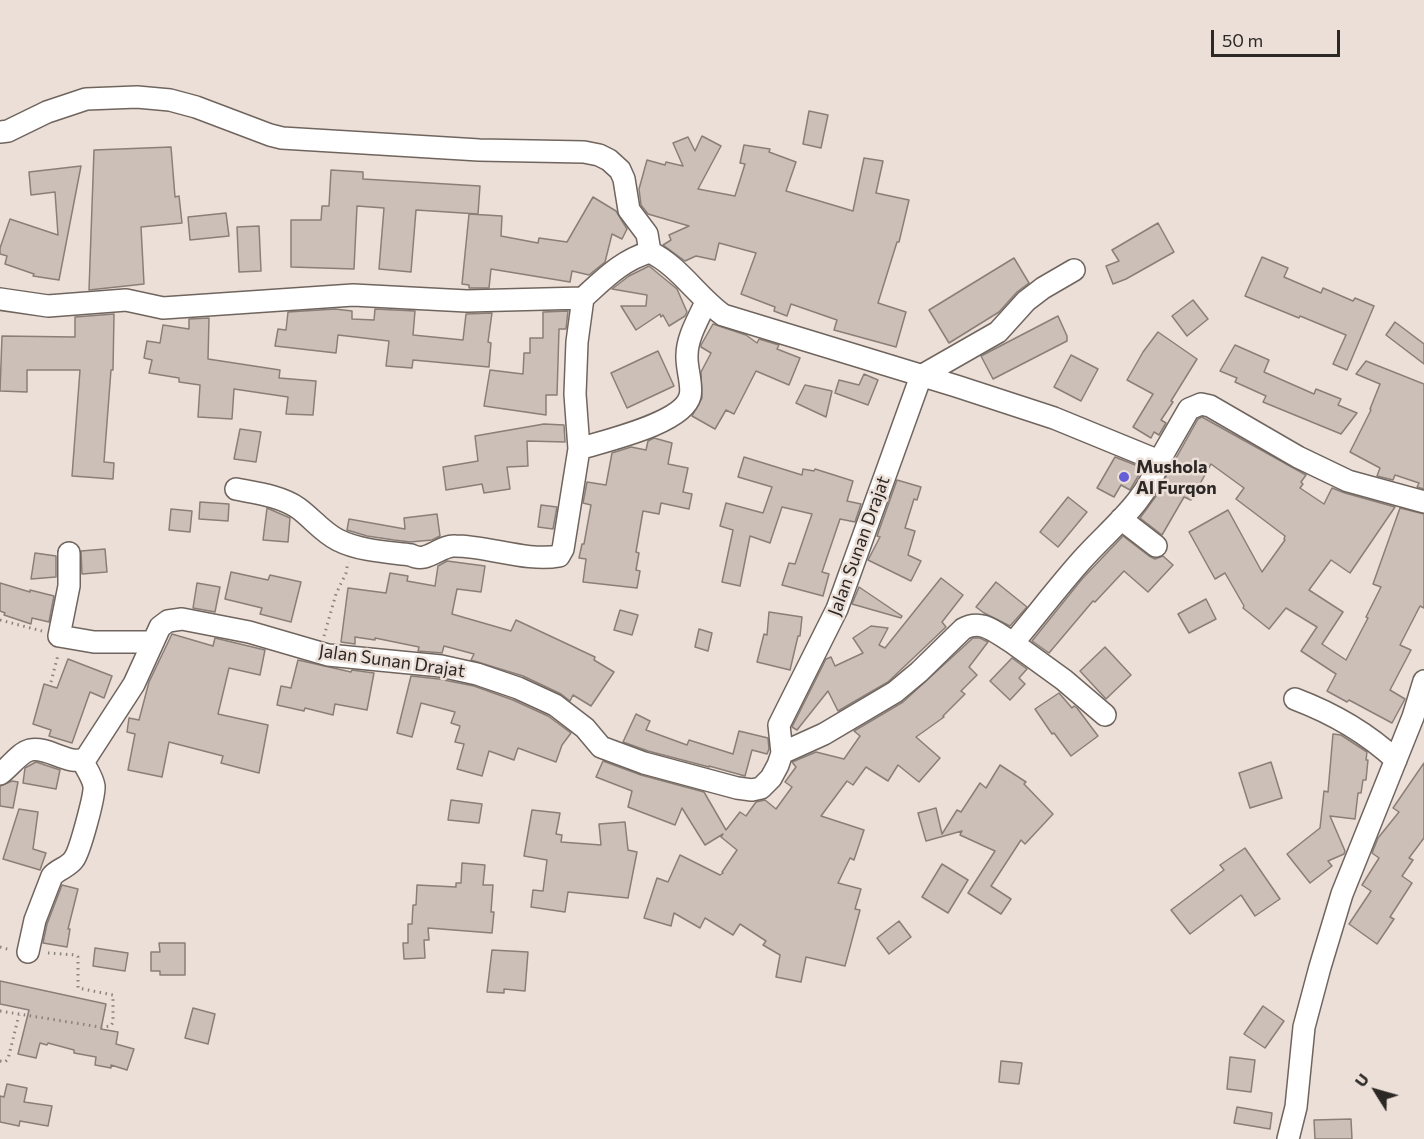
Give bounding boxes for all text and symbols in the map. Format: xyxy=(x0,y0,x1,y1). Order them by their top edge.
scale bar xyxy=(1214,18,1343,56)
text: 50 m xyxy=(1222,29,1263,51)
place label: Mushola Al Furqon xyxy=(1136,456,1217,498)
marker: Mushola Al Furqon xyxy=(1117,470,1131,484)
street label: Jalan Sunan Drajat xyxy=(824,473,894,619)
street label: Jalan Sunan Drajat xyxy=(317,640,467,682)
north arrow xyxy=(1346,1061,1406,1121)
text: U xyxy=(1350,1069,1372,1090)

